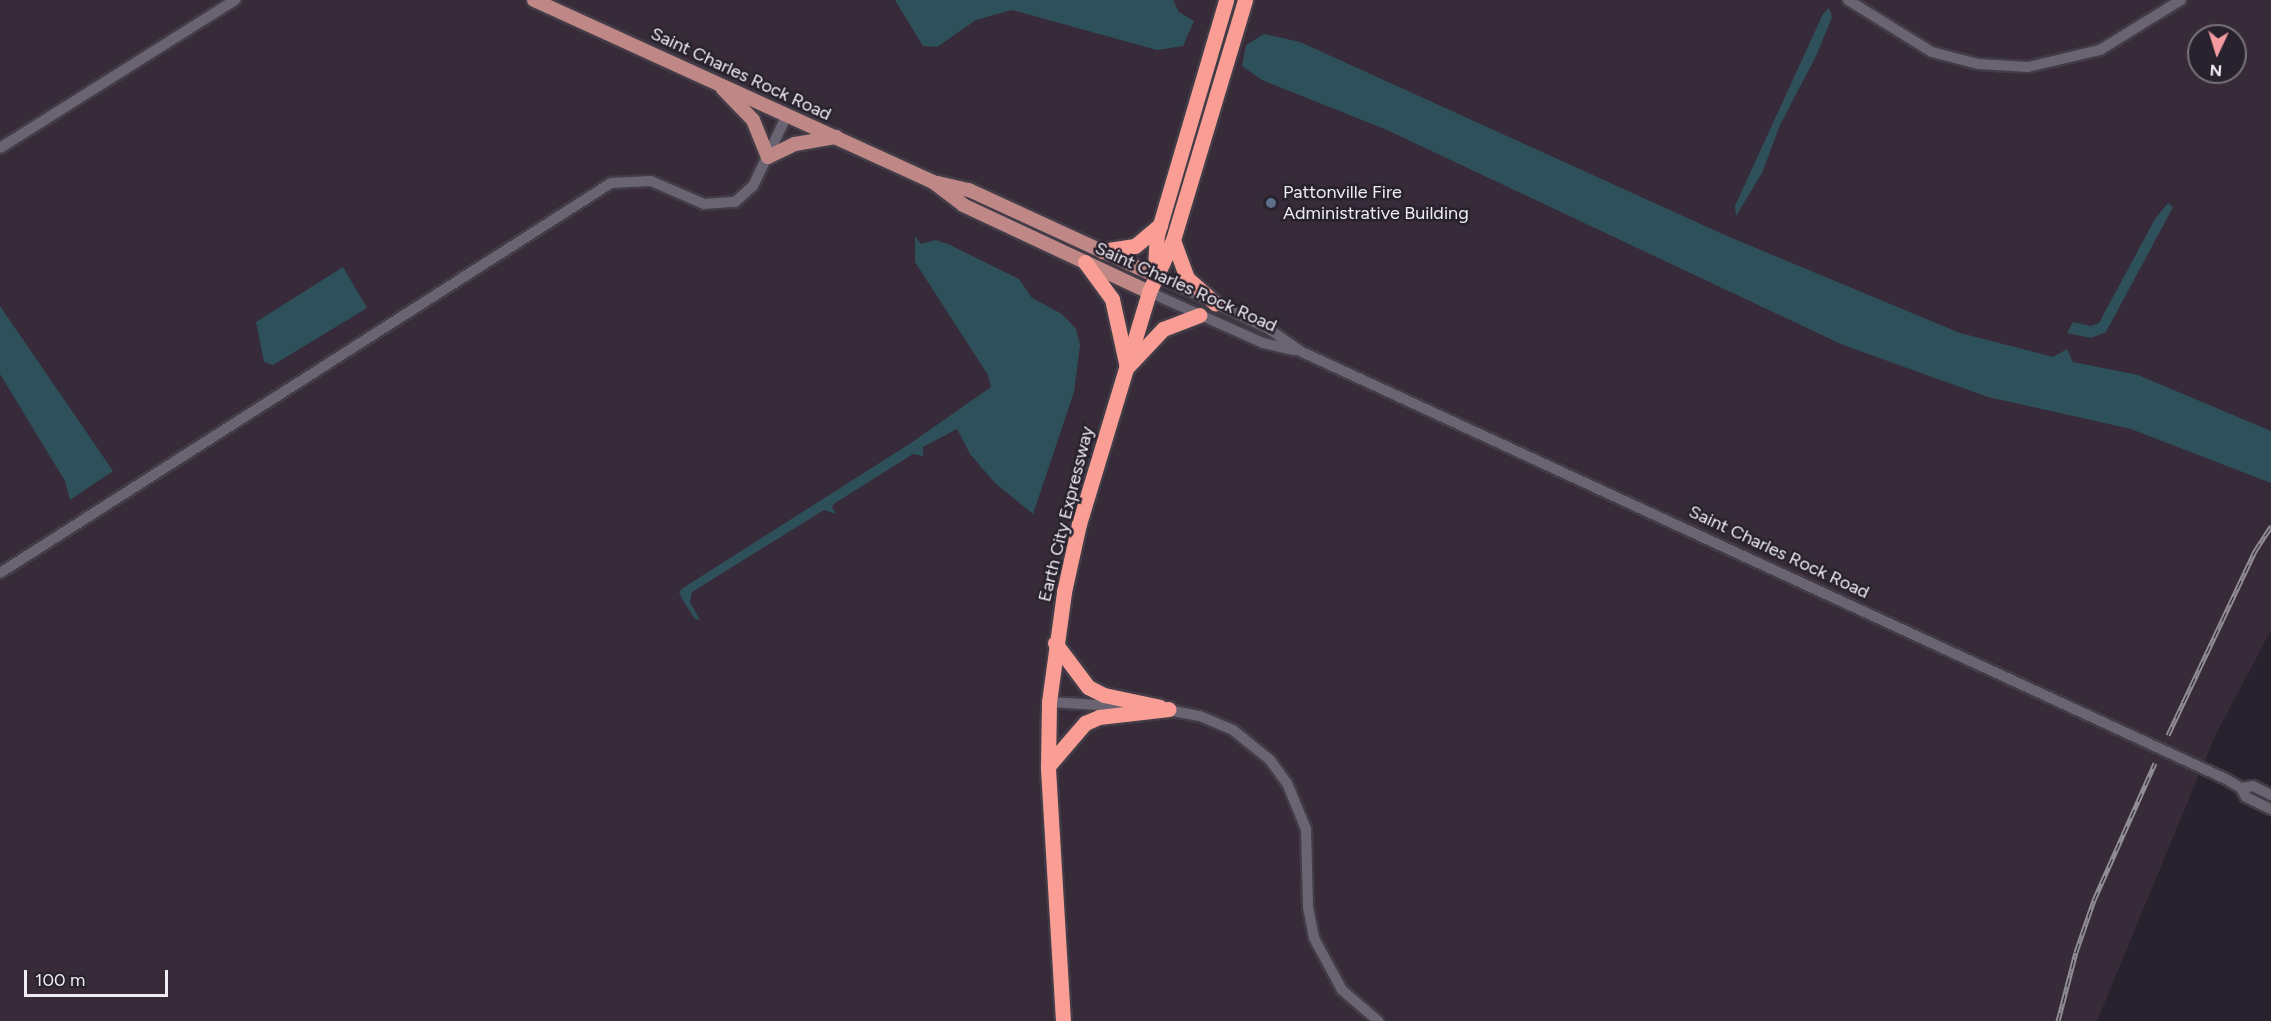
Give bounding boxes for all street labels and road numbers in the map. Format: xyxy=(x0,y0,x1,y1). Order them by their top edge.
street label: Saint Charles Rock Road xyxy=(647,23,835,125)
street label: Saint Charles Rock Road xyxy=(1092,237,1280,337)
street label: Earth City Expressway xyxy=(1034,424,1098,604)
street label: Saint Charles Rock Road xyxy=(1685,501,1873,603)

